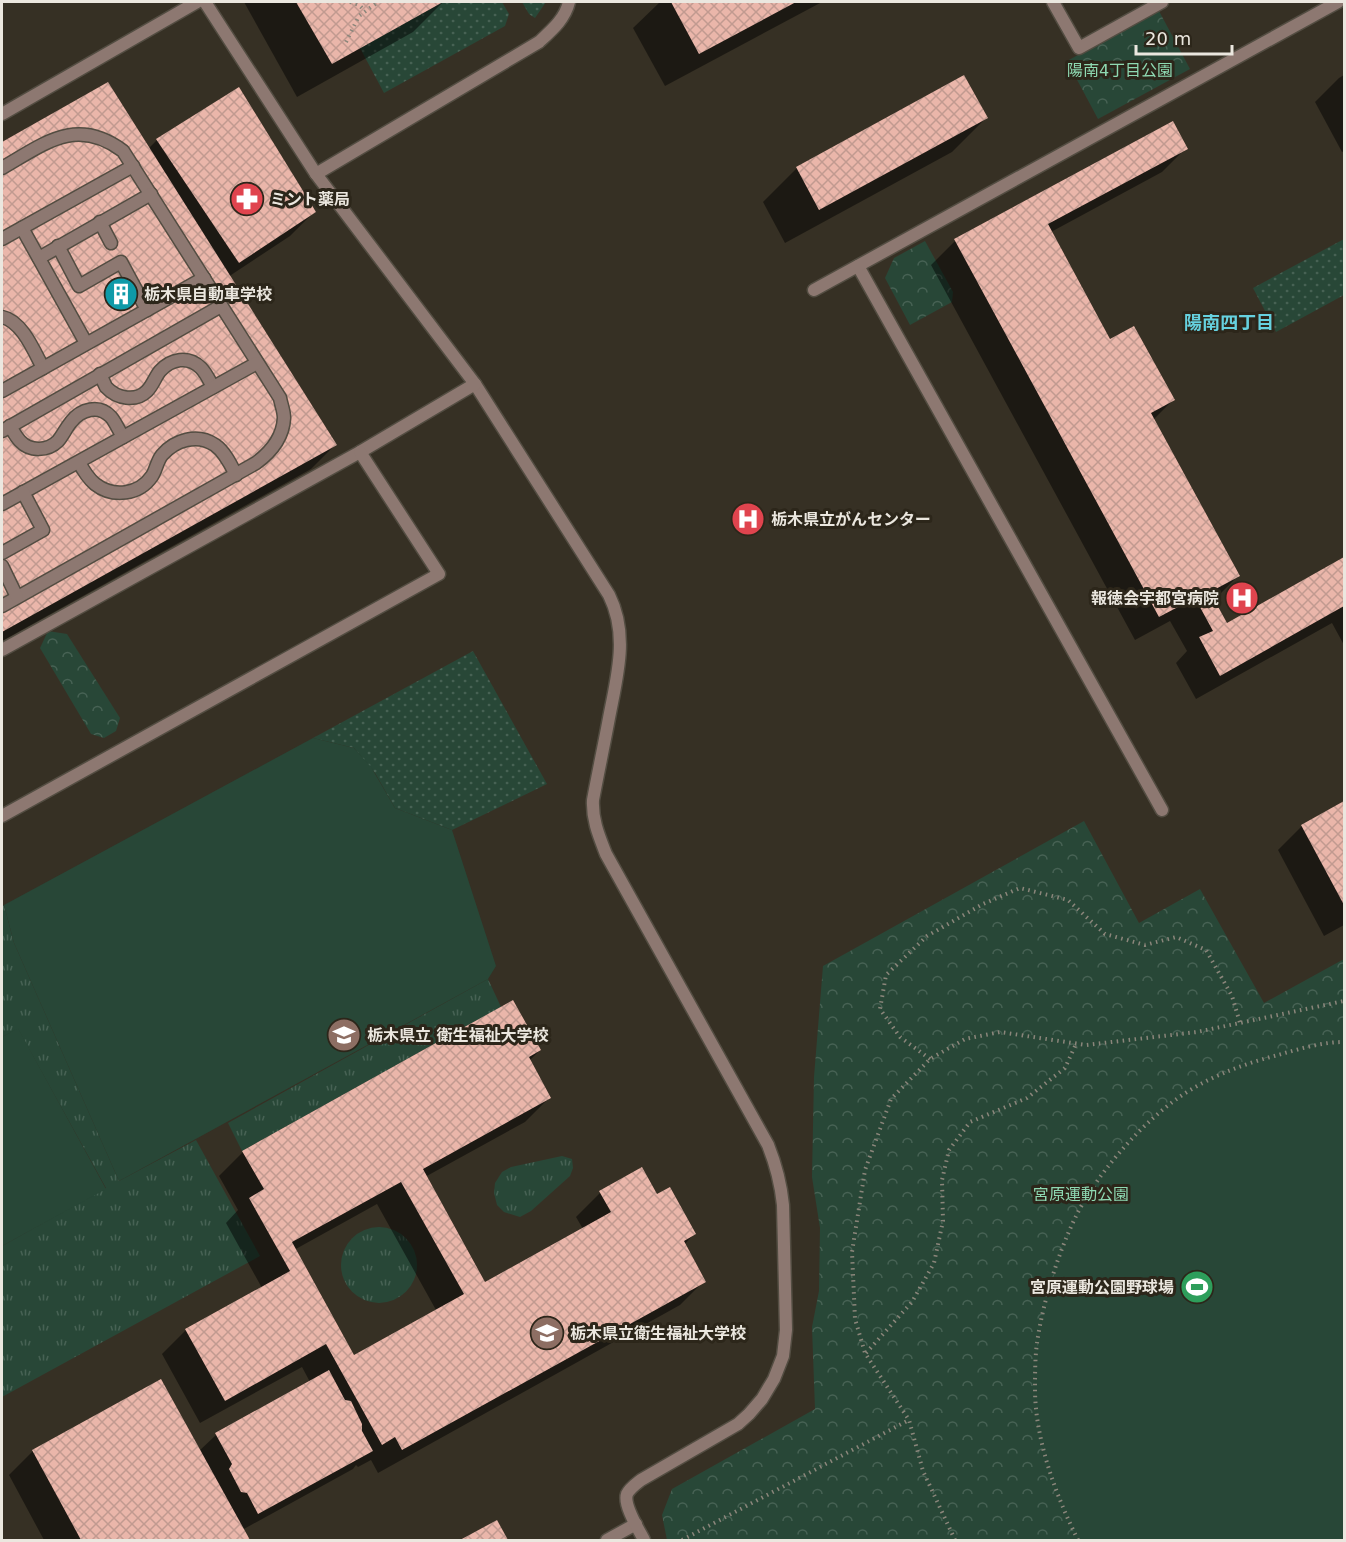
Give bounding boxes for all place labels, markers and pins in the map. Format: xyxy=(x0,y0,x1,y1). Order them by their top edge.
pharmacy icon: ミント薬局 xyxy=(229,181,265,217)
place label: ミント薬局 xyxy=(270,190,350,209)
building icon: 栃木県自動車学校 xyxy=(103,276,139,312)
place label: 栃木県自動車学校 xyxy=(144,285,272,304)
hospital icon: 栃木県立がんセンター xyxy=(730,501,766,537)
place label: 栃木県立がんセンター xyxy=(771,510,931,529)
hospital icon: 報徳会宇都宮病院 xyxy=(1224,580,1260,616)
place label: 報徳会宇都宮病院 xyxy=(1091,589,1219,608)
school or university icon: 栃木県立 衛生福祉大学校 xyxy=(326,1017,362,1053)
place label: 栃木県立 衛生福祉大学校 xyxy=(367,1026,549,1045)
sports icon: 宮原運動公園野球場 xyxy=(1179,1269,1215,1305)
place label: 宮原運動公園野球場 xyxy=(1030,1278,1174,1297)
school or university icon: 栃木県立衛生福祉大学校 xyxy=(529,1315,565,1351)
place label: 栃木県立衛生福祉大学校 xyxy=(570,1324,746,1343)

